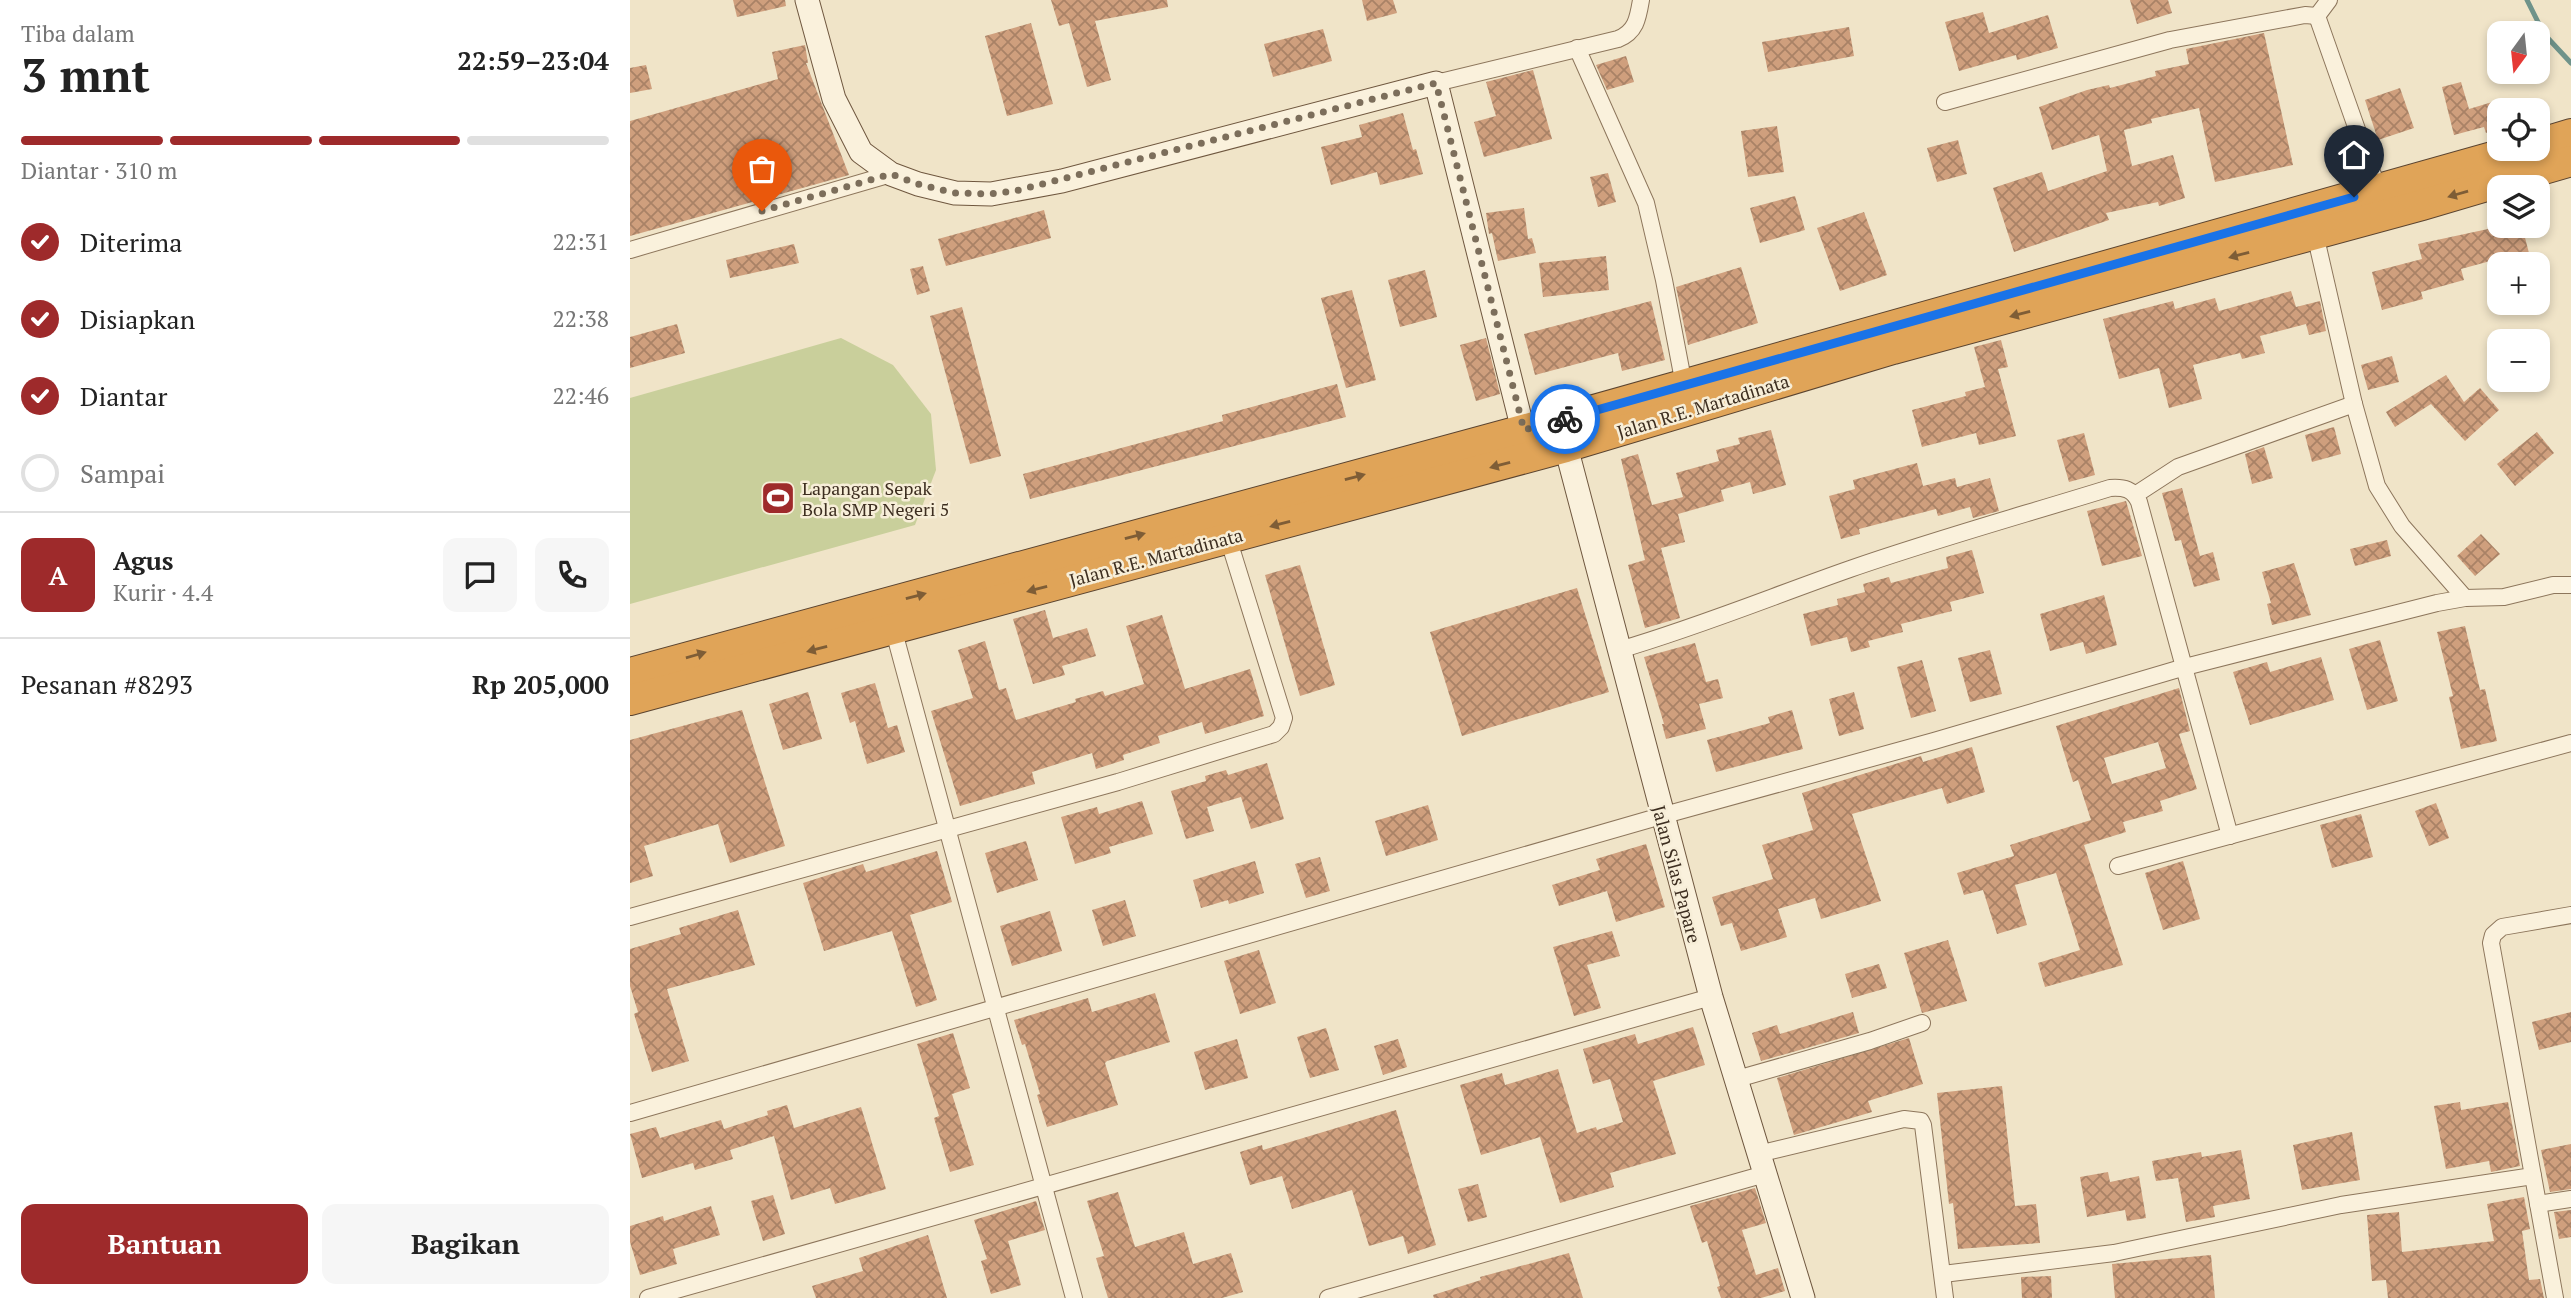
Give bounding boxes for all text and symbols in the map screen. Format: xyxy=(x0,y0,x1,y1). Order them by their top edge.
text: Tiba dalam xyxy=(21,18,135,49)
north arrow xyxy=(2487,21,2550,84)
map controls xyxy=(2487,21,2550,392)
text: 22:59–23:04 xyxy=(457,43,609,77)
text: 3 mnt xyxy=(21,44,150,105)
button: locate xyxy=(2487,98,2550,161)
pin xyxy=(2324,125,2384,197)
icon: home xyxy=(2335,136,2373,174)
pin xyxy=(732,139,792,211)
icon: bag xyxy=(743,150,781,188)
text: Diantar · 310 m xyxy=(21,155,177,186)
button: layers xyxy=(2487,175,2550,238)
one-way arrow xyxy=(2448,190,2469,200)
icon: check xyxy=(21,223,59,261)
text: Diterima xyxy=(80,225,182,259)
text: 22:31 xyxy=(552,226,609,257)
one-way arrow xyxy=(2228,250,2250,261)
button: + xyxy=(2487,252,2550,315)
icon: check xyxy=(21,300,59,338)
text: Disiapkan xyxy=(80,302,195,336)
text: 22:38 xyxy=(552,303,609,334)
one-way arrow xyxy=(2009,310,2030,320)
button: − xyxy=(2487,329,2550,392)
street label: Jalan R.E. Martadinata xyxy=(1614,368,1792,444)
icon: check xyxy=(21,377,59,415)
text: Diantar xyxy=(80,379,168,413)
text: 22:46 xyxy=(552,380,609,411)
courier xyxy=(1530,384,1600,454)
icon: bike xyxy=(1546,400,1584,438)
text: Sampai xyxy=(80,456,165,490)
one-way arrow xyxy=(1489,460,1511,471)
one-way arrow xyxy=(1344,471,1365,481)
place label: Lapangan Sepak Bola SMP Negeri 5 xyxy=(802,476,949,521)
sports icon: Lapangan Sepak Bola SMP Negeri 5 xyxy=(759,479,797,517)
one-way arrow xyxy=(1269,519,1291,530)
street label: Jalan R.E. Martadinata xyxy=(1067,522,1245,592)
one-way arrow xyxy=(1125,531,1146,541)
button: chat xyxy=(443,538,517,612)
button: phone xyxy=(535,538,609,612)
text: Agus xyxy=(113,543,174,577)
text: A xyxy=(49,558,67,592)
text: Kurir · 4.4 xyxy=(113,577,213,608)
one-way arrow xyxy=(1026,584,1048,595)
one-way arrow xyxy=(905,590,927,601)
one-way arrow xyxy=(807,644,828,654)
one-way arrow xyxy=(686,649,707,659)
text: Pesanan #8293 xyxy=(21,667,193,701)
text: Rp 205,000 xyxy=(472,667,609,701)
street label: Jalan Silas Papare xyxy=(1647,803,1707,945)
button: Bantuan xyxy=(21,1204,308,1284)
button: Bagikan xyxy=(322,1204,609,1284)

